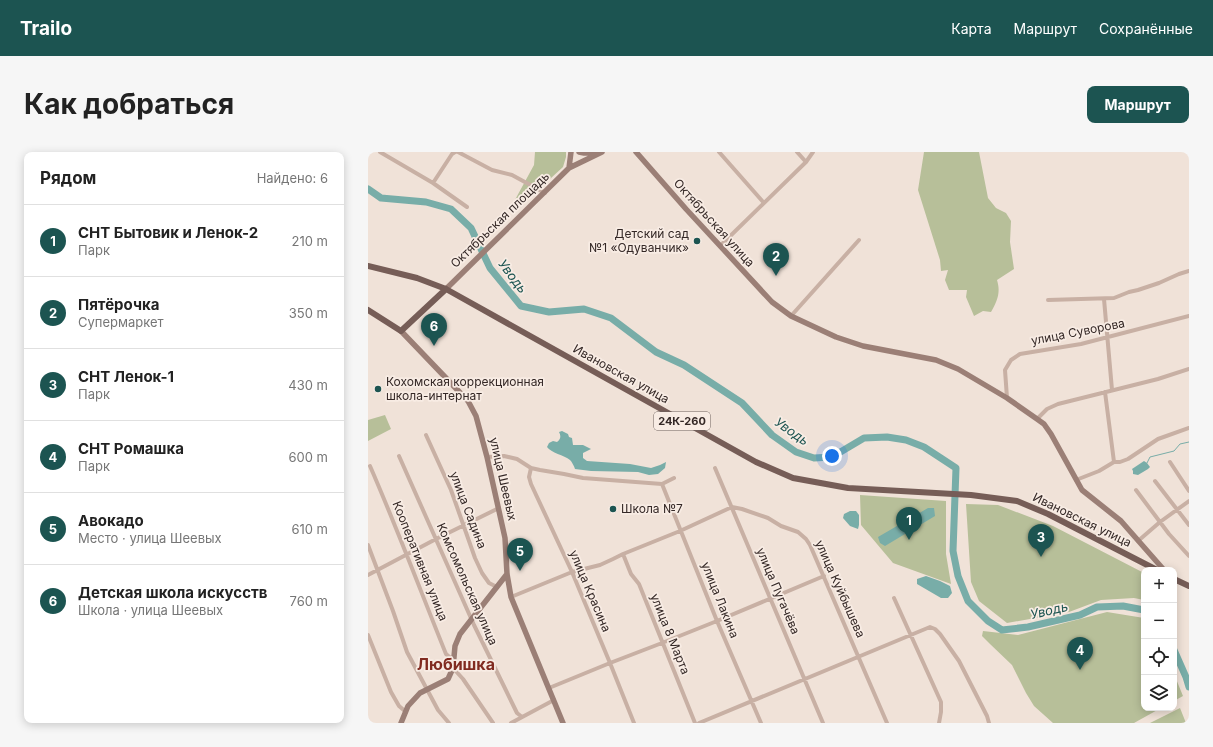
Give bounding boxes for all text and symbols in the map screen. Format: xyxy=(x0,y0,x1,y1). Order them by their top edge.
text: Trailo xyxy=(20,17,72,40)
text: Карта xyxy=(951,20,992,37)
text: Маршрут xyxy=(1014,20,1077,37)
text: Сохранённые xyxy=(1099,20,1193,37)
button: Маршрут xyxy=(1087,86,1189,123)
text: Как добраться xyxy=(24,87,234,121)
text: Рядом xyxy=(40,168,96,188)
street label: Октябрьская площадь xyxy=(447,168,552,271)
text: Найдено: 6 xyxy=(257,170,328,186)
street label: Октябрьская улица xyxy=(671,176,758,270)
text: СНТ Бытовик и Ленок-2 xyxy=(78,223,258,242)
place label: Детский сад №1 «Одуванчик» xyxy=(589,226,689,255)
text: 1 xyxy=(50,233,56,249)
text: 210 m xyxy=(292,233,328,249)
marker: Детский сад №1 «Одуванчик» xyxy=(692,236,702,246)
text: Парк xyxy=(78,242,110,258)
pin: 2 xyxy=(763,243,789,276)
water label: Уводь xyxy=(495,256,531,296)
text: Пятёрочка xyxy=(78,295,159,314)
text: 2 xyxy=(49,305,57,321)
text: 350 m xyxy=(289,305,328,321)
pin: 6 xyxy=(421,313,447,346)
text: Супермаркет xyxy=(78,314,164,330)
street label: улица Суворова xyxy=(1030,315,1126,348)
street label: Ивановская улица xyxy=(570,341,672,406)
text: СНТ Ленок-1 xyxy=(78,367,174,386)
place label: Кохомская коррекционная школа-интернат xyxy=(386,374,544,403)
text: 3 xyxy=(49,377,57,393)
text: 430 m xyxy=(288,377,328,393)
marker: Кохомская коррекционная школа-интернат xyxy=(373,384,383,394)
text: Парк xyxy=(78,386,110,402)
road number: 24К-260 xyxy=(654,412,710,430)
water label: Уводь xyxy=(772,413,812,449)
street label: улица Шеевых xyxy=(487,436,520,522)
text: СНТ Ромашка xyxy=(78,439,184,458)
your location xyxy=(822,446,842,466)
text: 4 xyxy=(49,449,57,465)
text: 600 m xyxy=(288,449,328,465)
text: Парк xyxy=(78,458,110,474)
street label: улица Садина xyxy=(447,469,490,551)
street label: Ивановская улица xyxy=(1030,489,1134,550)
street label: Кооперативная улица xyxy=(390,499,451,623)
place label: Школа №7 xyxy=(621,501,683,516)
marker: Школа №7 xyxy=(608,504,618,514)
pin: 1 xyxy=(896,507,922,540)
text: Авокадо xyxy=(78,511,144,530)
street label: Комсомольская улица xyxy=(434,520,501,647)
text: 5 xyxy=(49,521,57,537)
text: 610 m xyxy=(291,521,328,537)
pin: 3 xyxy=(1028,524,1054,557)
text: Место · улица Шеевых xyxy=(78,530,222,546)
pin: 5 xyxy=(507,538,533,571)
street label: улица Куйбышева xyxy=(812,538,869,640)
street label: улица Пугачёва xyxy=(753,545,803,636)
street label: улица Красина xyxy=(566,548,614,634)
street label: улица Лакина xyxy=(698,560,743,640)
map controls xyxy=(1141,567,1177,711)
button: + xyxy=(1141,567,1177,603)
text: Детская школа искусств xyxy=(78,583,267,602)
street label: улица 8 Марта xyxy=(647,591,693,676)
text: 6 xyxy=(49,593,57,609)
text: 760 m xyxy=(290,593,328,609)
water label: Уводь xyxy=(1029,598,1069,622)
text: Школа · улица Шеевых xyxy=(78,602,223,618)
button: − xyxy=(1141,603,1177,639)
pin: 4 xyxy=(1067,637,1093,670)
button: locate xyxy=(1141,639,1177,675)
district label: Любишка xyxy=(417,654,495,674)
button: layers xyxy=(1141,675,1177,711)

